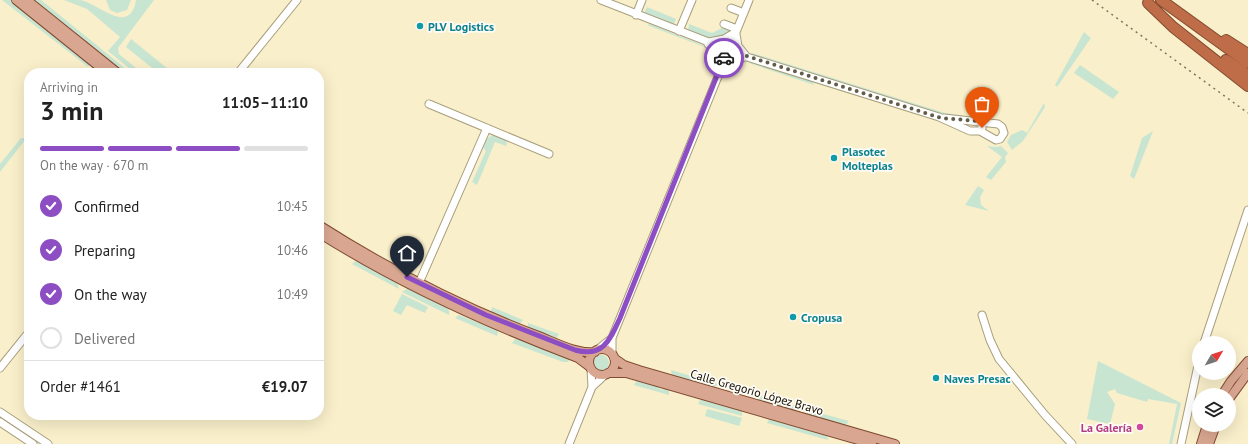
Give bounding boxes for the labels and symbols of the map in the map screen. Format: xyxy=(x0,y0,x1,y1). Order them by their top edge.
place label: PLV Logistics xyxy=(428,19,494,34)
marker: PLV Logistics xyxy=(415,21,425,31)
courier xyxy=(704,38,744,78)
pin xyxy=(965,87,999,128)
place label: Plasotec Molteplas xyxy=(842,144,893,173)
marker: Plasotec Molteplas xyxy=(829,153,839,163)
pin xyxy=(390,236,424,277)
place label: Cropusa xyxy=(801,310,842,325)
marker: Cropusa xyxy=(788,312,798,322)
north arrow xyxy=(1192,336,1236,380)
street label: Calle Gregorio López Bravo xyxy=(689,366,825,418)
place label: Naves Presac xyxy=(944,371,1011,386)
marker: Naves Presac xyxy=(931,373,941,383)
place label: La Galería xyxy=(1081,420,1132,435)
marker: La Galería xyxy=(1135,422,1145,432)

